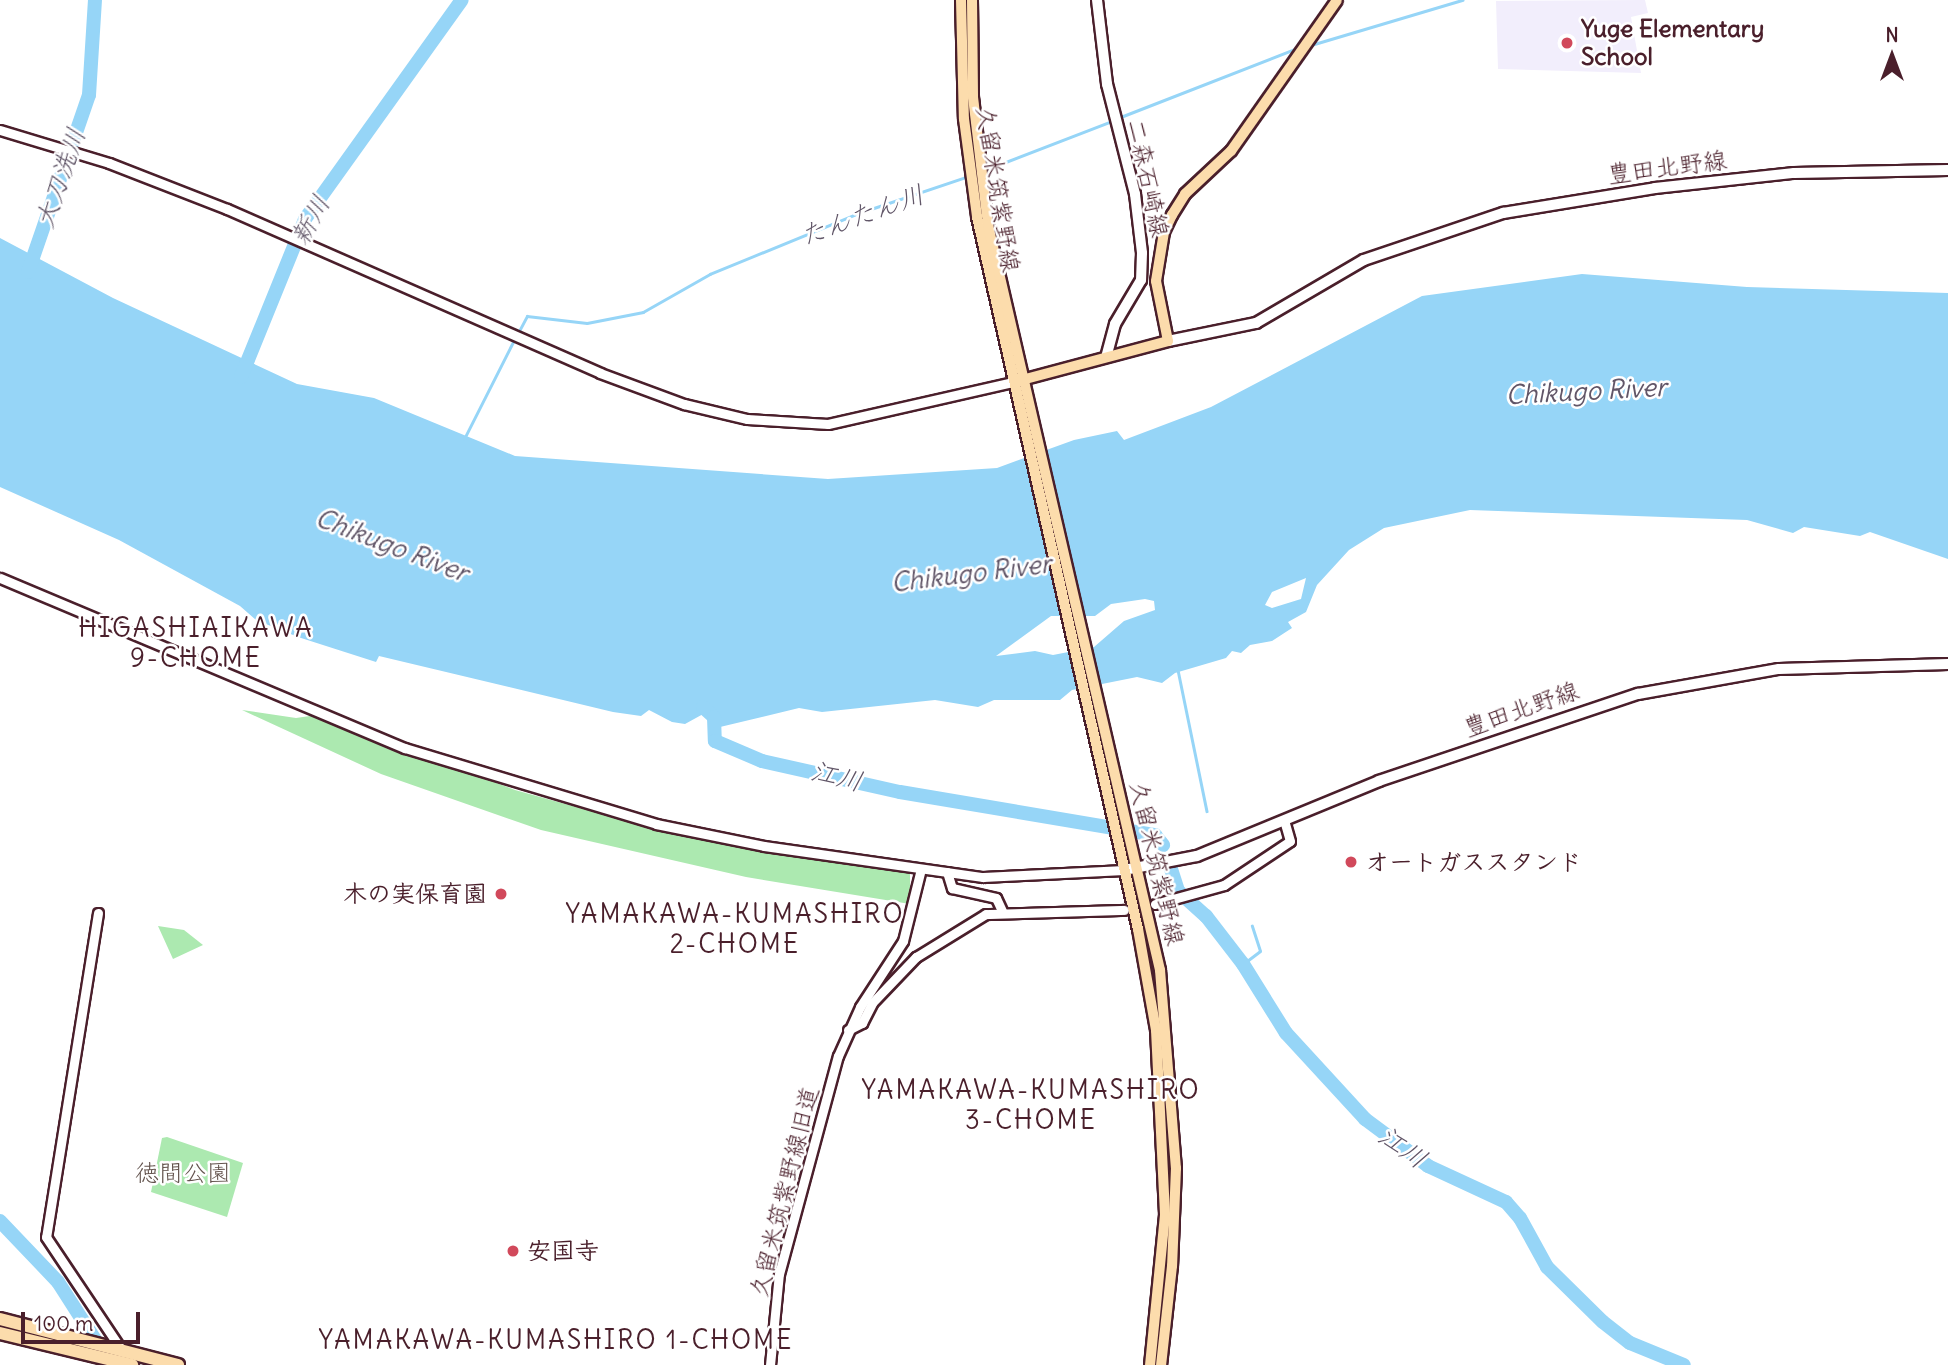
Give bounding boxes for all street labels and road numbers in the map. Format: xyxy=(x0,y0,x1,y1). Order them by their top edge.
street label: 久留米筑紫野線 xyxy=(971,104,1025,274)
street label: 二森石崎線 xyxy=(1121,116,1175,240)
street label: 豊田北野線 xyxy=(1606,145,1728,189)
street label: 豊田北野線 xyxy=(1460,676,1582,742)
street label: 久留米筑紫野線 xyxy=(1124,778,1190,948)
street label: 久留米筑紫野線旧道 xyxy=(744,1084,824,1300)

